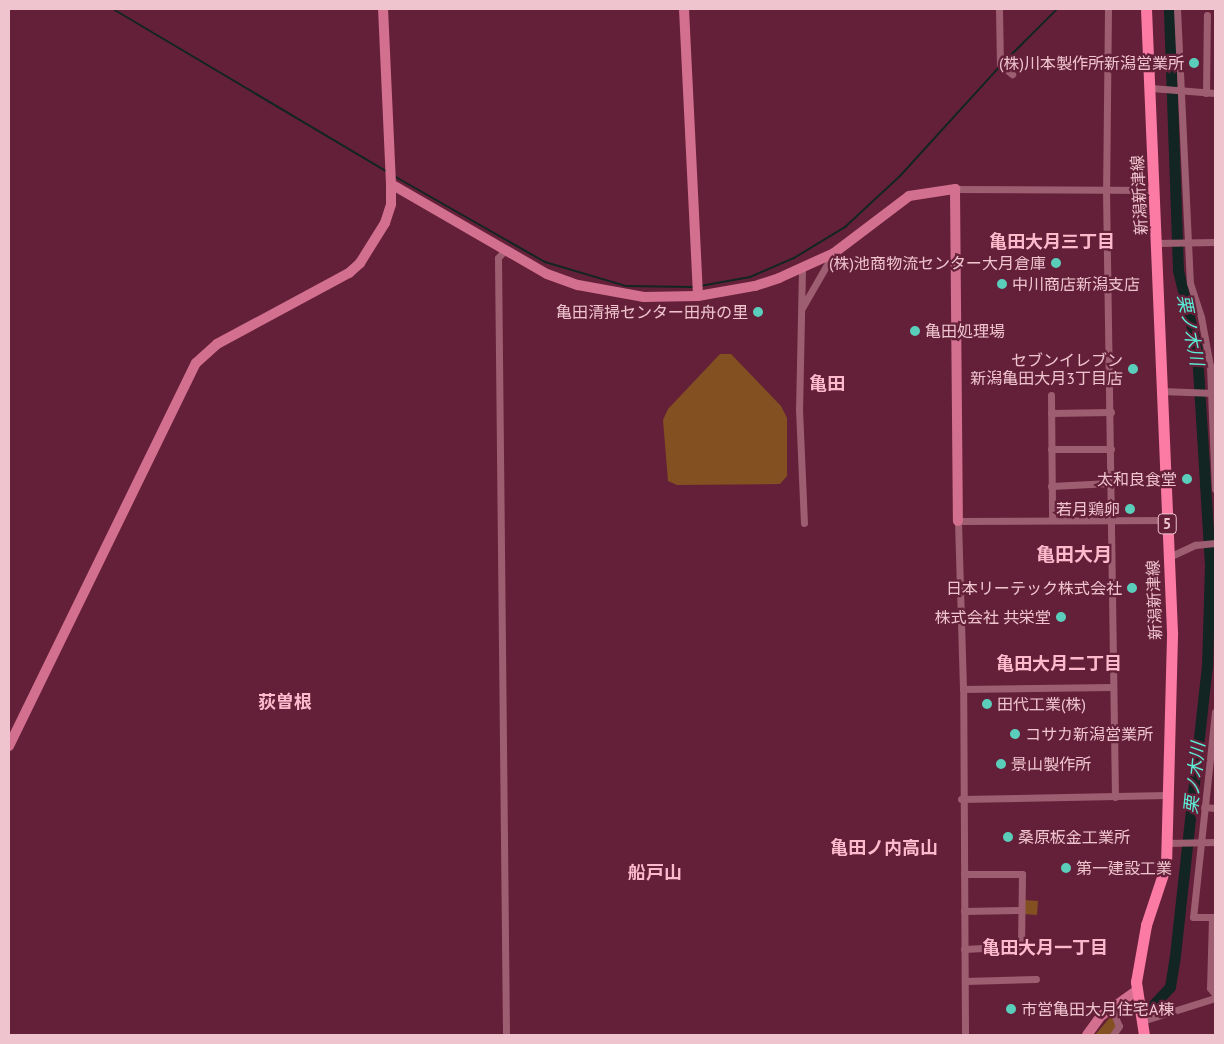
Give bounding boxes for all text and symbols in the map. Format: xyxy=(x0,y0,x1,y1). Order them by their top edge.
place label: (株)川本製作所新潟営業所 xyxy=(999,53,1184,73)
marker: (株)川本製作所新潟営業所 xyxy=(1188,57,1200,69)
street label: 新潟新津線 xyxy=(1127,155,1151,235)
district label: 亀田大月三丁目 xyxy=(989,231,1115,253)
place label: (株)池商物流センター大月倉庫 xyxy=(829,253,1046,273)
marker: (株)池商物流センター大月倉庫 xyxy=(1050,257,1062,269)
place label: 中川商店新潟支店 xyxy=(1012,274,1140,294)
marker: 中川商店新潟支店 xyxy=(996,278,1008,290)
water label: 栗ノ木川 xyxy=(1173,293,1207,367)
place label: 亀田清掃センター田舟の里 xyxy=(556,302,748,322)
marker: 亀田清掃センター田舟の里 xyxy=(752,306,764,318)
place label: 亀田処理場 xyxy=(925,321,1005,341)
marker: 亀田処理場 xyxy=(909,325,921,337)
place label: セブンイレブン 新潟亀田大月3丁目店 xyxy=(970,350,1123,388)
marker: セブンイレブン 新潟亀田大月3丁目店 xyxy=(1127,363,1139,375)
district label: 亀田 xyxy=(809,373,845,395)
place label: 太和良食堂 xyxy=(1097,469,1177,489)
marker: 太和良食堂 xyxy=(1181,473,1193,485)
place label: 若月鶏卵 xyxy=(1056,499,1120,519)
marker: 若月鶏卵 xyxy=(1124,503,1136,515)
road number: 5 xyxy=(1157,512,1177,536)
district label: 亀田大月 xyxy=(1036,544,1112,566)
street label: 新潟新津線 xyxy=(1143,560,1165,640)
place label: 日本リーテック株式会社 xyxy=(946,578,1122,598)
marker: 日本リーテック株式会社 xyxy=(1126,582,1138,594)
place label: 株式会社 共栄堂 xyxy=(935,607,1051,627)
marker: 株式会社 共栄堂 xyxy=(1055,611,1067,623)
district label: 亀田大月二丁目 xyxy=(996,653,1122,675)
district label: 荻曽根 xyxy=(258,691,312,713)
place label: 田代工業(株) xyxy=(997,694,1086,714)
marker: 田代工業(株) xyxy=(981,698,993,710)
place label: コサカ新潟営業所 xyxy=(1025,724,1153,744)
marker: コサカ新潟営業所 xyxy=(1009,728,1021,740)
water label: 栗ノ木川 xyxy=(1180,741,1210,815)
place label: 景山製作所 xyxy=(1011,754,1091,774)
marker: 景山製作所 xyxy=(995,758,1007,770)
place label: 桑原板金工業所 xyxy=(1018,827,1130,847)
marker: 桑原板金工業所 xyxy=(1002,831,1014,843)
district label: 亀田ノ内高山 xyxy=(830,837,938,859)
place label: 第一建設工業 xyxy=(1076,858,1172,878)
district label: 船戸山 xyxy=(628,862,682,884)
marker: 第一建設工業 xyxy=(1060,862,1072,874)
district label: 亀田大月一丁目 xyxy=(982,937,1108,959)
place label: 市営亀田大月住宅A棟 xyxy=(1021,999,1174,1019)
marker: 市営亀田大月住宅A棟 xyxy=(1005,1003,1017,1015)

